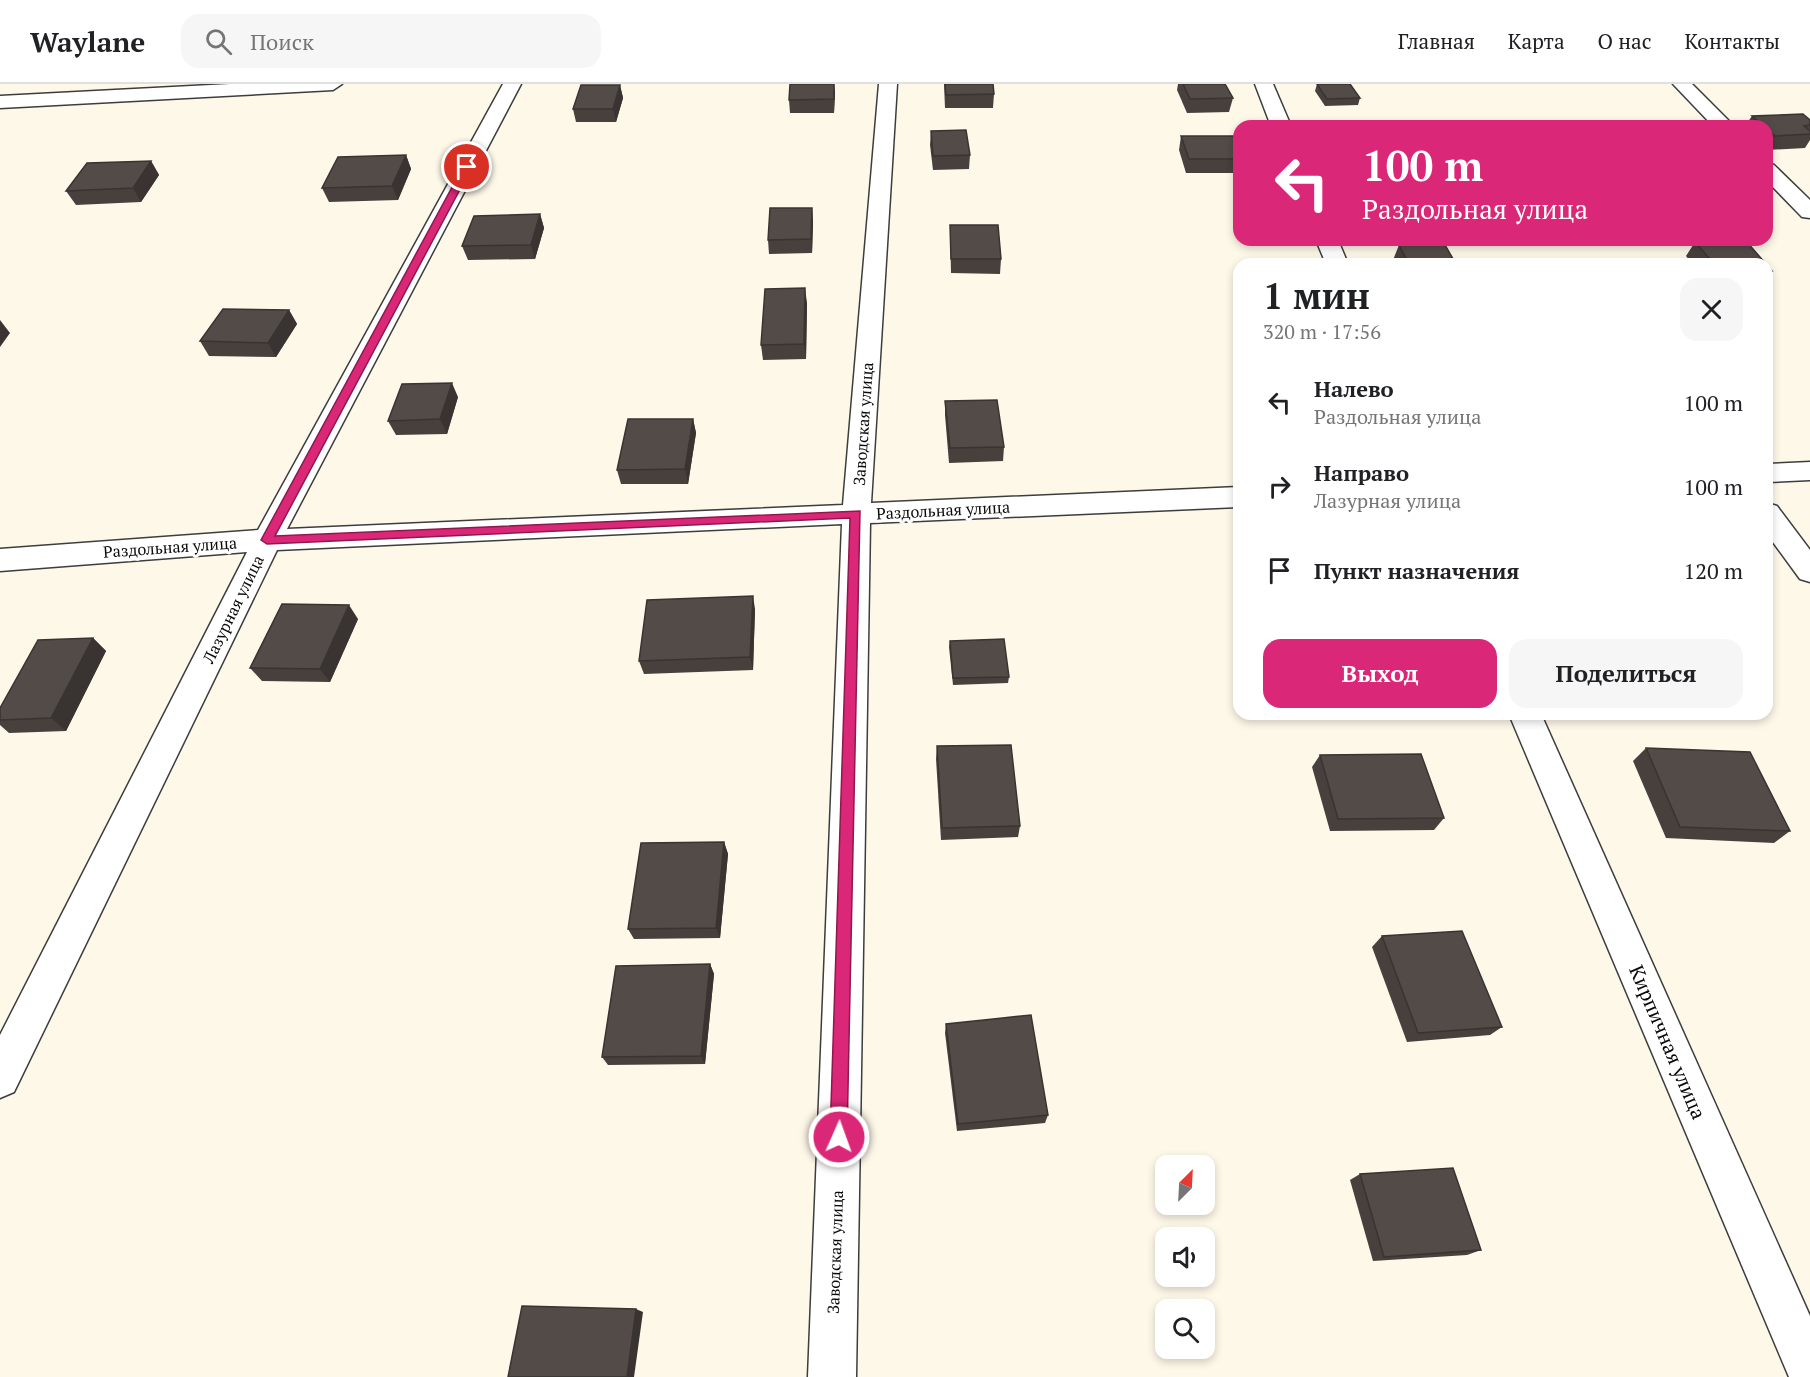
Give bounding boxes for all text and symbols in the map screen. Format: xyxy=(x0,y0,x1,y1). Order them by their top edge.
search box xyxy=(181,14,601,68)
text: Waylane xyxy=(30,23,145,60)
icon: search xyxy=(202,25,235,58)
text: Поиск xyxy=(250,27,314,56)
text: Главная xyxy=(1398,27,1475,55)
text: Карта xyxy=(1508,27,1565,55)
text: О нас xyxy=(1598,27,1651,55)
text: Контакты xyxy=(1684,27,1780,55)
text: 100 m xyxy=(1362,137,1483,193)
pin xyxy=(441,141,492,192)
icon: left xyxy=(1263,144,1341,222)
icon: arrive xyxy=(450,150,483,183)
text: Раздольная улица xyxy=(1362,191,1588,227)
text: 1 мин xyxy=(1263,272,1370,319)
button: close xyxy=(1680,278,1743,341)
text: 320 m · 17:56 xyxy=(1263,318,1381,345)
street label: Заводская улица xyxy=(848,362,878,486)
text: Налево xyxy=(1314,374,1394,403)
icon: left xyxy=(1263,386,1296,419)
text: 100 m xyxy=(1683,388,1743,417)
text: Раздольная улица xyxy=(1314,403,1481,430)
text: Направо xyxy=(1314,458,1409,487)
icon: right xyxy=(1263,470,1296,503)
text: 100 m xyxy=(1683,472,1743,501)
text: Лазурная улица xyxy=(1314,487,1461,514)
street label: Раздольная улица xyxy=(876,496,1010,524)
street label: Раздольная улица xyxy=(102,531,238,563)
street label: Лазурная улица xyxy=(197,551,269,668)
icon: arrive xyxy=(1263,554,1296,587)
text: Пункт назначения xyxy=(1314,556,1519,585)
text: 120 m xyxy=(1683,556,1743,585)
button: Выход xyxy=(1263,639,1497,708)
button: Поделиться xyxy=(1509,639,1743,708)
street label: Кирпичная улица xyxy=(1623,961,1713,1123)
position arrow xyxy=(807,1105,871,1169)
north arrow xyxy=(1155,1155,1215,1215)
map controls xyxy=(1155,1155,1215,1359)
street label: Заводская улица xyxy=(822,1190,848,1314)
button: sound xyxy=(1155,1227,1215,1287)
button: search xyxy=(1155,1299,1215,1359)

